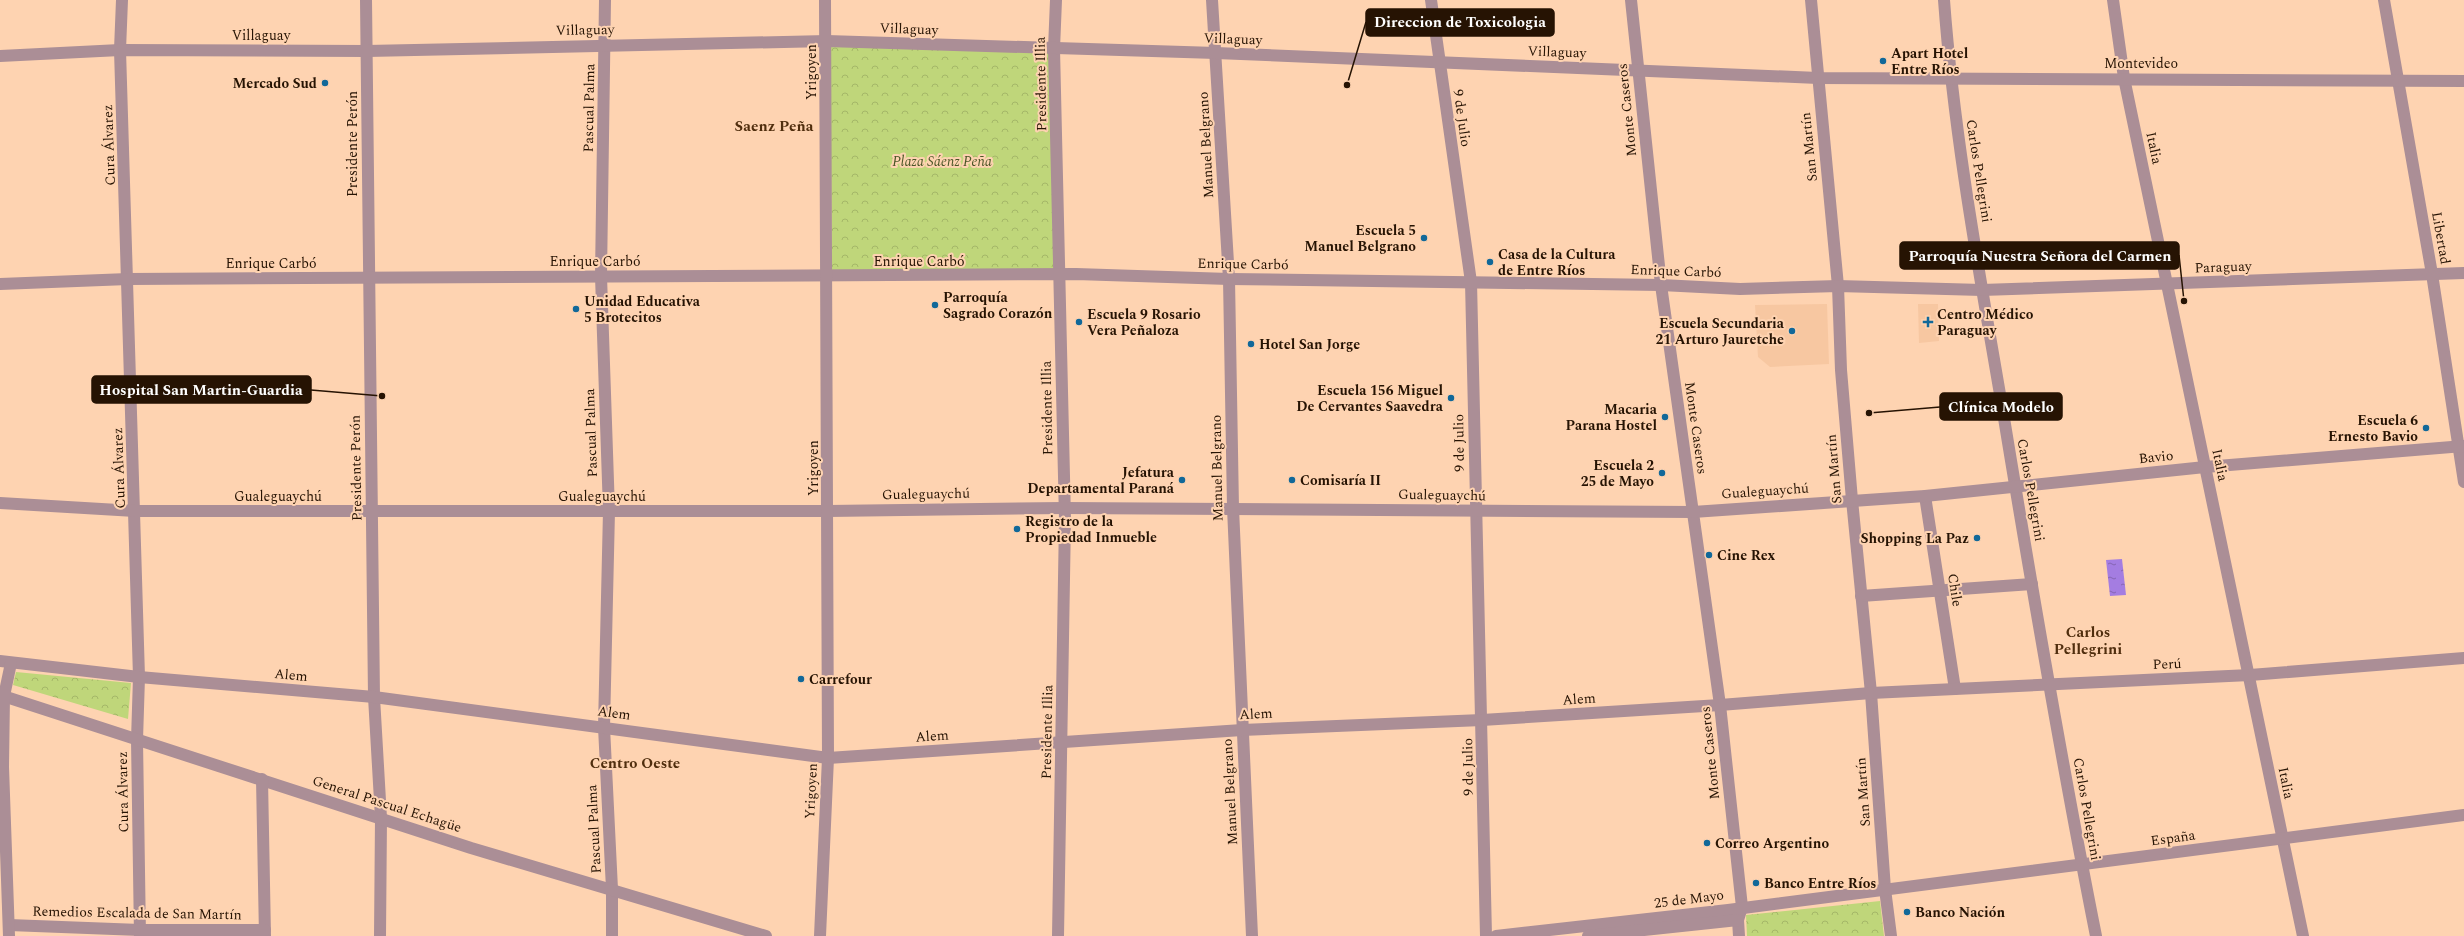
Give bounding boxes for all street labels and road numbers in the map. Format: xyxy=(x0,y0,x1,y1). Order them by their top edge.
street label: Villaguay xyxy=(879,17,940,41)
street label: Villaguay xyxy=(555,19,616,41)
street label: Villaguay xyxy=(232,25,292,46)
street label: Villaguay xyxy=(1203,27,1264,51)
street label: Presidente Illia xyxy=(1030,36,1052,131)
street label: Villaguay xyxy=(1527,40,1588,64)
street label: Yrigoyen xyxy=(801,44,822,100)
street label: Montevideo xyxy=(2104,53,2178,74)
street label: Monte Caseros xyxy=(1612,62,1642,158)
street label: Pascual Palma xyxy=(578,63,600,153)
street label: 9 de Julio xyxy=(1448,88,1476,148)
street label: Presidente Perón xyxy=(342,91,363,197)
street label: Manuel Belgrano xyxy=(1193,91,1219,199)
street label: Cura Álvarez xyxy=(97,104,121,186)
street label: San Martín xyxy=(1795,111,1823,183)
street label: Carlos Pellegrini xyxy=(1960,118,1998,224)
street label: Italia xyxy=(2140,130,2168,166)
street label: Libertad xyxy=(2426,210,2456,266)
street label: Enrique Carbó xyxy=(549,251,641,272)
street label: Enrique Carbó xyxy=(873,251,965,272)
street label: Enrique Carbó xyxy=(225,253,317,274)
street label: Enrique Carbó xyxy=(1197,253,1289,275)
street label: Paraguay xyxy=(2194,255,2253,278)
street label: Enrique Carbó xyxy=(1630,259,1722,283)
street label: Presidente Illia xyxy=(1036,360,1058,455)
street label: Monte Caseros xyxy=(1679,380,1713,476)
street label: Pascual Palma xyxy=(579,388,603,478)
street label: Manuel Belgrano xyxy=(1206,414,1228,522)
street label: 9 de Julio xyxy=(1448,414,1470,472)
street label: Presidente Perón xyxy=(345,415,367,521)
street label: Cura Álvarez xyxy=(107,427,131,509)
street label: San Martín xyxy=(1821,433,1847,505)
street label: Carlos Pellegrini xyxy=(2012,437,2050,543)
street label: Yrigoyen xyxy=(803,440,824,496)
street label: Bavio xyxy=(2138,445,2174,469)
street label: Italia xyxy=(2206,447,2234,483)
street label: Gualeguaychú xyxy=(1720,477,1810,505)
street label: Gualeguaychú xyxy=(882,483,970,505)
street label: Gualeguaychú xyxy=(1398,484,1486,506)
street label: Gualeguaychú xyxy=(234,486,322,507)
street label: Gualeguaychú xyxy=(558,486,646,507)
street label: Chile xyxy=(1942,572,1968,608)
street label: Perú xyxy=(2152,653,2182,675)
street label: Alem xyxy=(273,663,309,687)
street label: Presidente Illia xyxy=(1036,684,1058,779)
street label: Alem xyxy=(1562,687,1596,711)
street label: Alem xyxy=(596,700,632,726)
street label: Alem xyxy=(1239,703,1273,725)
street label: Monte Caseros xyxy=(1695,705,1725,801)
street label: Alem xyxy=(915,724,949,748)
street label: Manuel Belgrano xyxy=(1217,738,1243,846)
street label: 9 de Julio xyxy=(1457,738,1479,796)
street label: Cura Álvarez xyxy=(112,751,134,833)
street label: Carlos Pellegrini xyxy=(2068,756,2106,862)
street label: San Martín xyxy=(1850,757,1876,827)
street label: Yrigoyen xyxy=(799,762,823,820)
street label: Italia xyxy=(2273,765,2299,801)
street label: General Pascual Echagüe xyxy=(310,770,465,838)
street label: Pascual Palma xyxy=(581,784,607,874)
street label: España xyxy=(2149,824,2197,852)
street label: 25 de Mayo xyxy=(1653,884,1725,914)
street label: Remedios Escalada de San Martín xyxy=(32,901,242,925)

